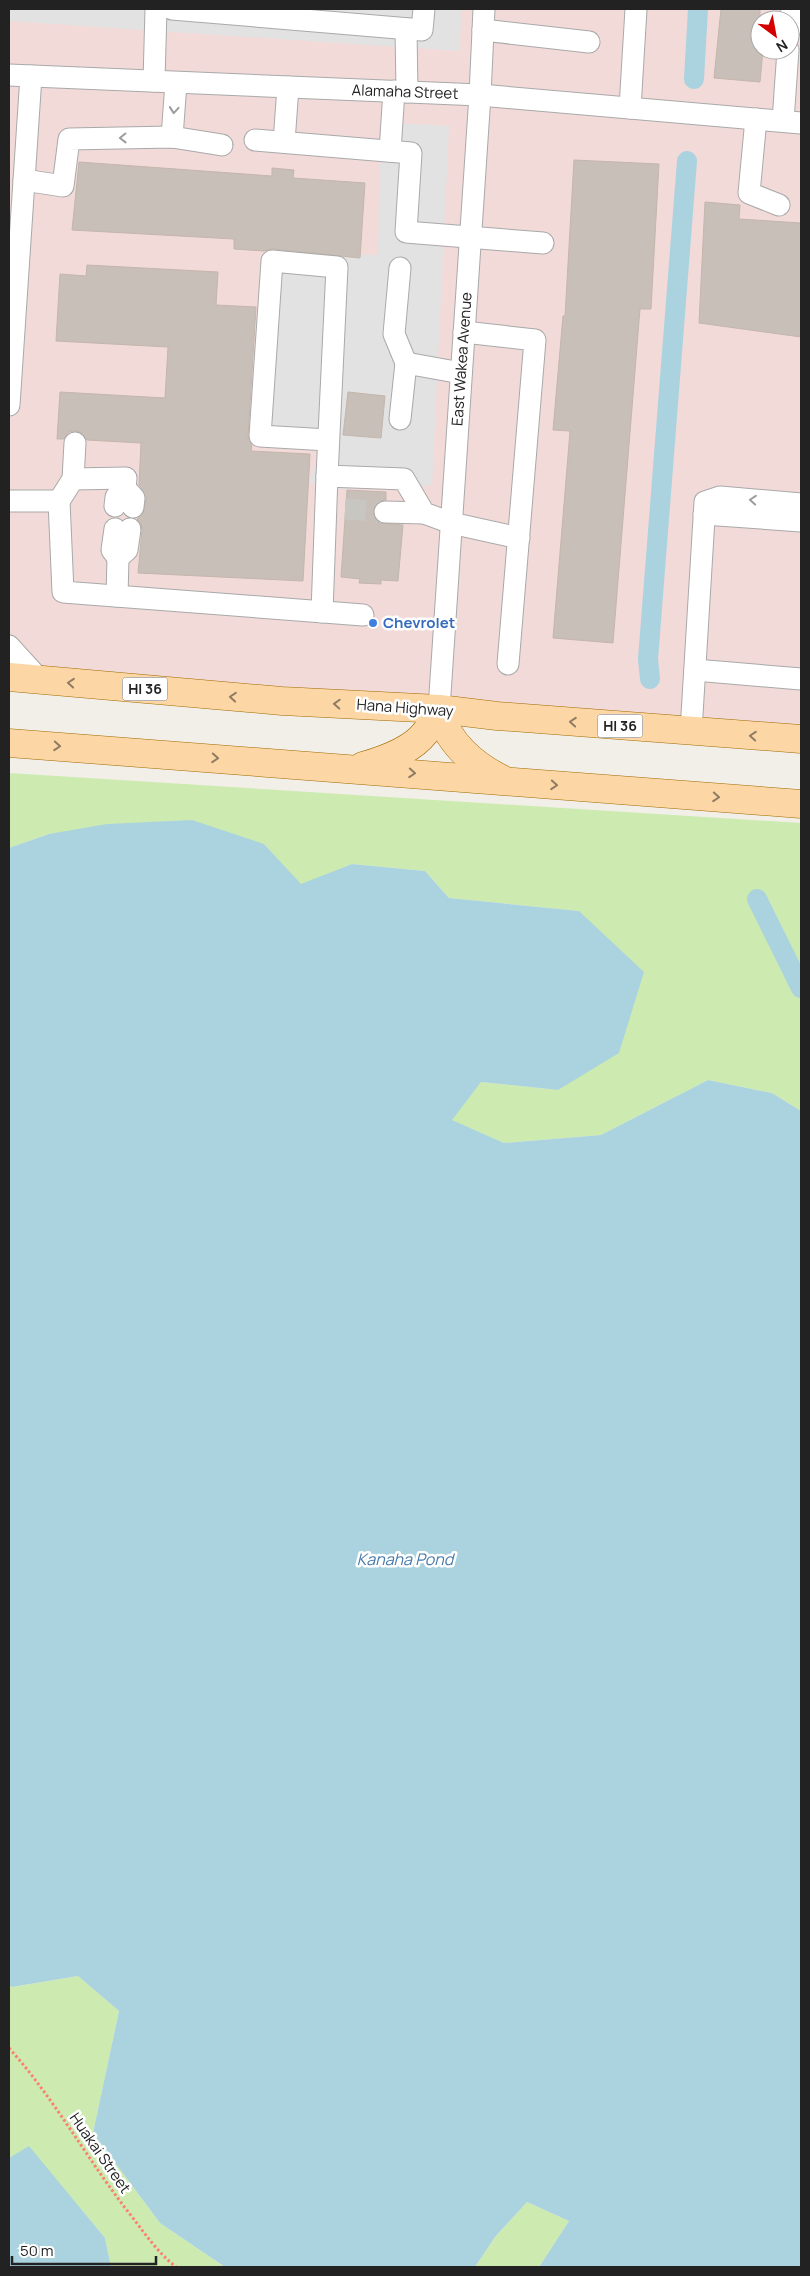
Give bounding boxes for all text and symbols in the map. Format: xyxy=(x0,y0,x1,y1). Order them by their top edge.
north arrow xyxy=(750,10,800,60)
text: N xyxy=(773,36,791,57)
street label: Alamaha Street xyxy=(351,79,459,104)
one-way arrow xyxy=(169,107,180,115)
one-way arrow xyxy=(119,133,126,143)
street label: East Wakea Avenue xyxy=(446,291,477,427)
one-way arrow xyxy=(748,494,756,505)
place label: Chevrolet xyxy=(383,612,455,633)
marker: Chevrolet xyxy=(367,617,379,629)
one-way arrow xyxy=(67,677,75,688)
road number: HI 36 xyxy=(122,678,168,701)
one-way arrow xyxy=(229,691,237,702)
street label: Hana Highway xyxy=(356,694,454,721)
one-way arrow xyxy=(333,698,341,709)
road number: HI 36 xyxy=(598,714,642,738)
one-way arrow xyxy=(569,717,577,728)
one-way arrow xyxy=(748,730,756,741)
one-way arrow xyxy=(54,741,62,752)
one-way arrow xyxy=(212,752,220,763)
one-way arrow xyxy=(409,768,417,779)
one-way arrow xyxy=(550,779,558,790)
one-way arrow xyxy=(712,791,720,802)
water label: Kanaha Pond xyxy=(357,1548,456,1570)
street label: Huakai Street xyxy=(65,2108,136,2197)
scale bar xyxy=(12,2234,156,2266)
text: 50 m xyxy=(20,2240,54,2261)

